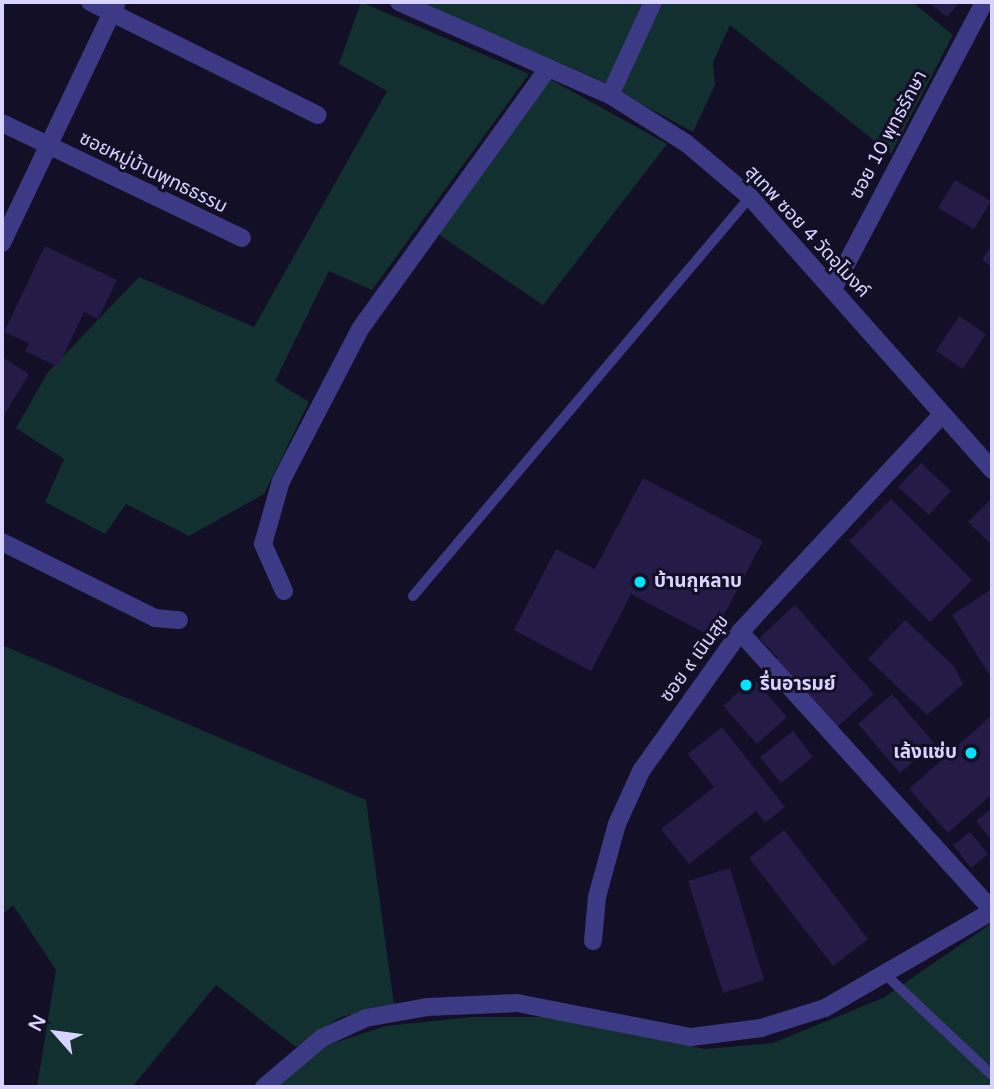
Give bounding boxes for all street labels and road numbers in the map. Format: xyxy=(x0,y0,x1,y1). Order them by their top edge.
street label: ซอย 10 พุทธรักษา xyxy=(846,67,932,203)
street label: ซอยหมู่บ้านพุทธธรรม xyxy=(75,127,231,219)
street label: สุเทพ ซอย 4 วัดอุโมงค์ xyxy=(740,161,874,303)
street label: ซอย ๙ เนินสุข xyxy=(656,611,734,707)

